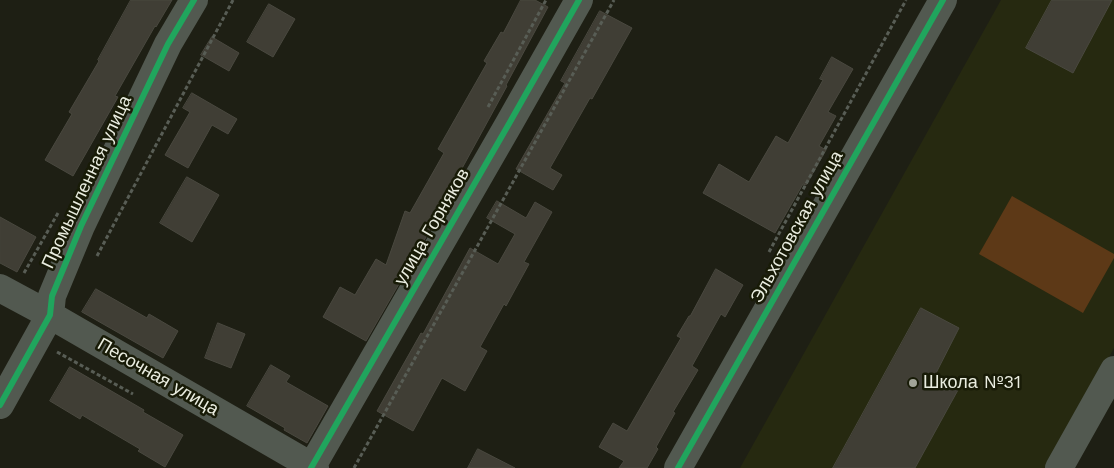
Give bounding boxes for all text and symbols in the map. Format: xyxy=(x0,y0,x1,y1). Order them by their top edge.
street label: Промышленная улица xyxy=(37,92,137,272)
street label: Эльхотовская улица xyxy=(746,147,848,307)
street label: улица Горняков xyxy=(390,165,474,289)
street label: Песочная улица xyxy=(94,334,222,420)
place label: Школа №31 xyxy=(923,372,1021,394)
marker: Школа №31 xyxy=(907,377,919,389)

